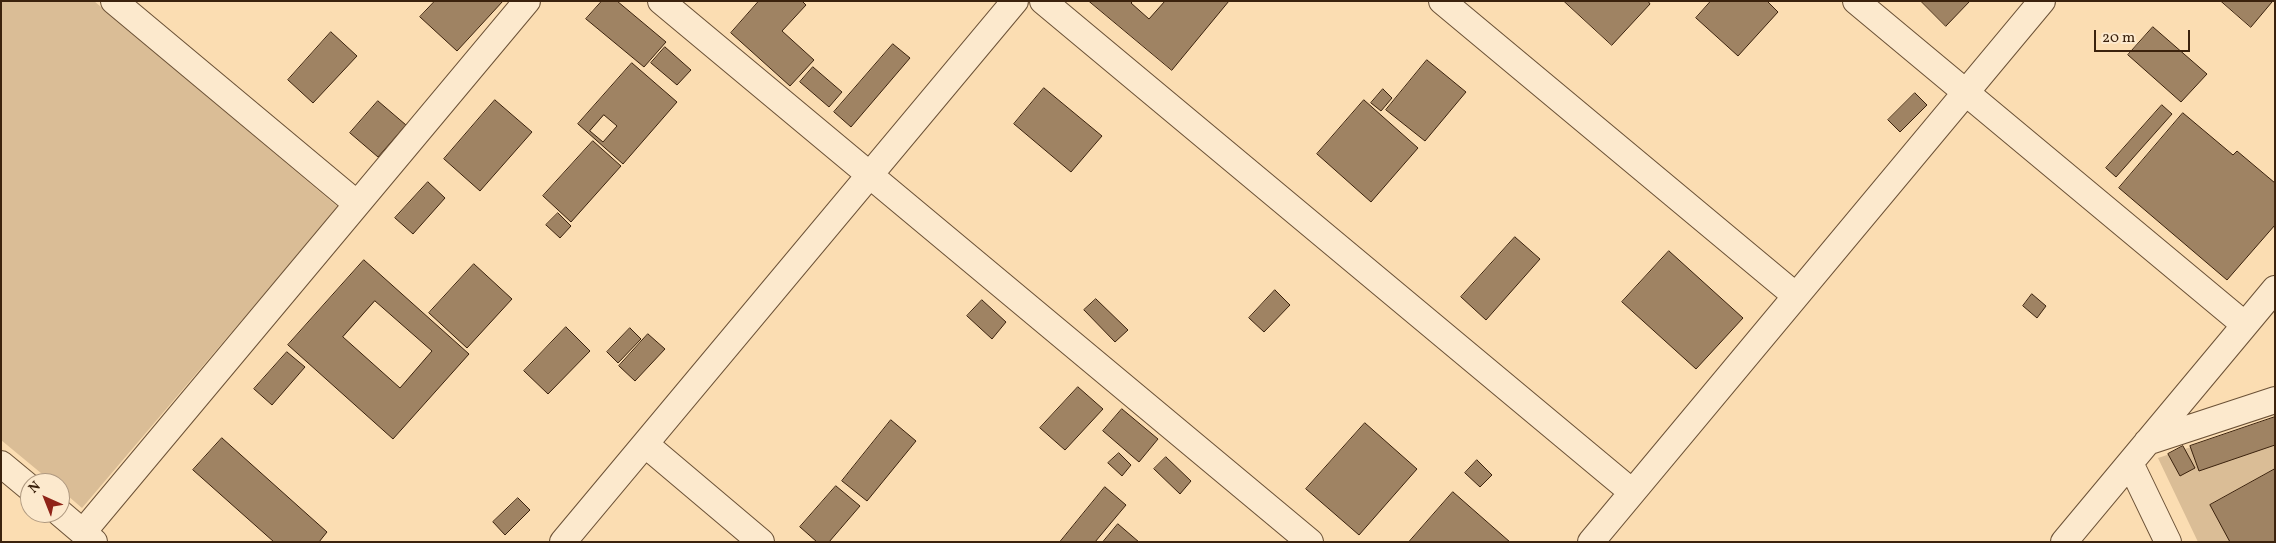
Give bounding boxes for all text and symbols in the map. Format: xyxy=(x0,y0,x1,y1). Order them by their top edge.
scale bar xyxy=(2096,20,2192,52)
text: 20 m xyxy=(2102,28,2135,49)
north arrow xyxy=(20,473,70,523)
text: N xyxy=(25,477,45,498)

